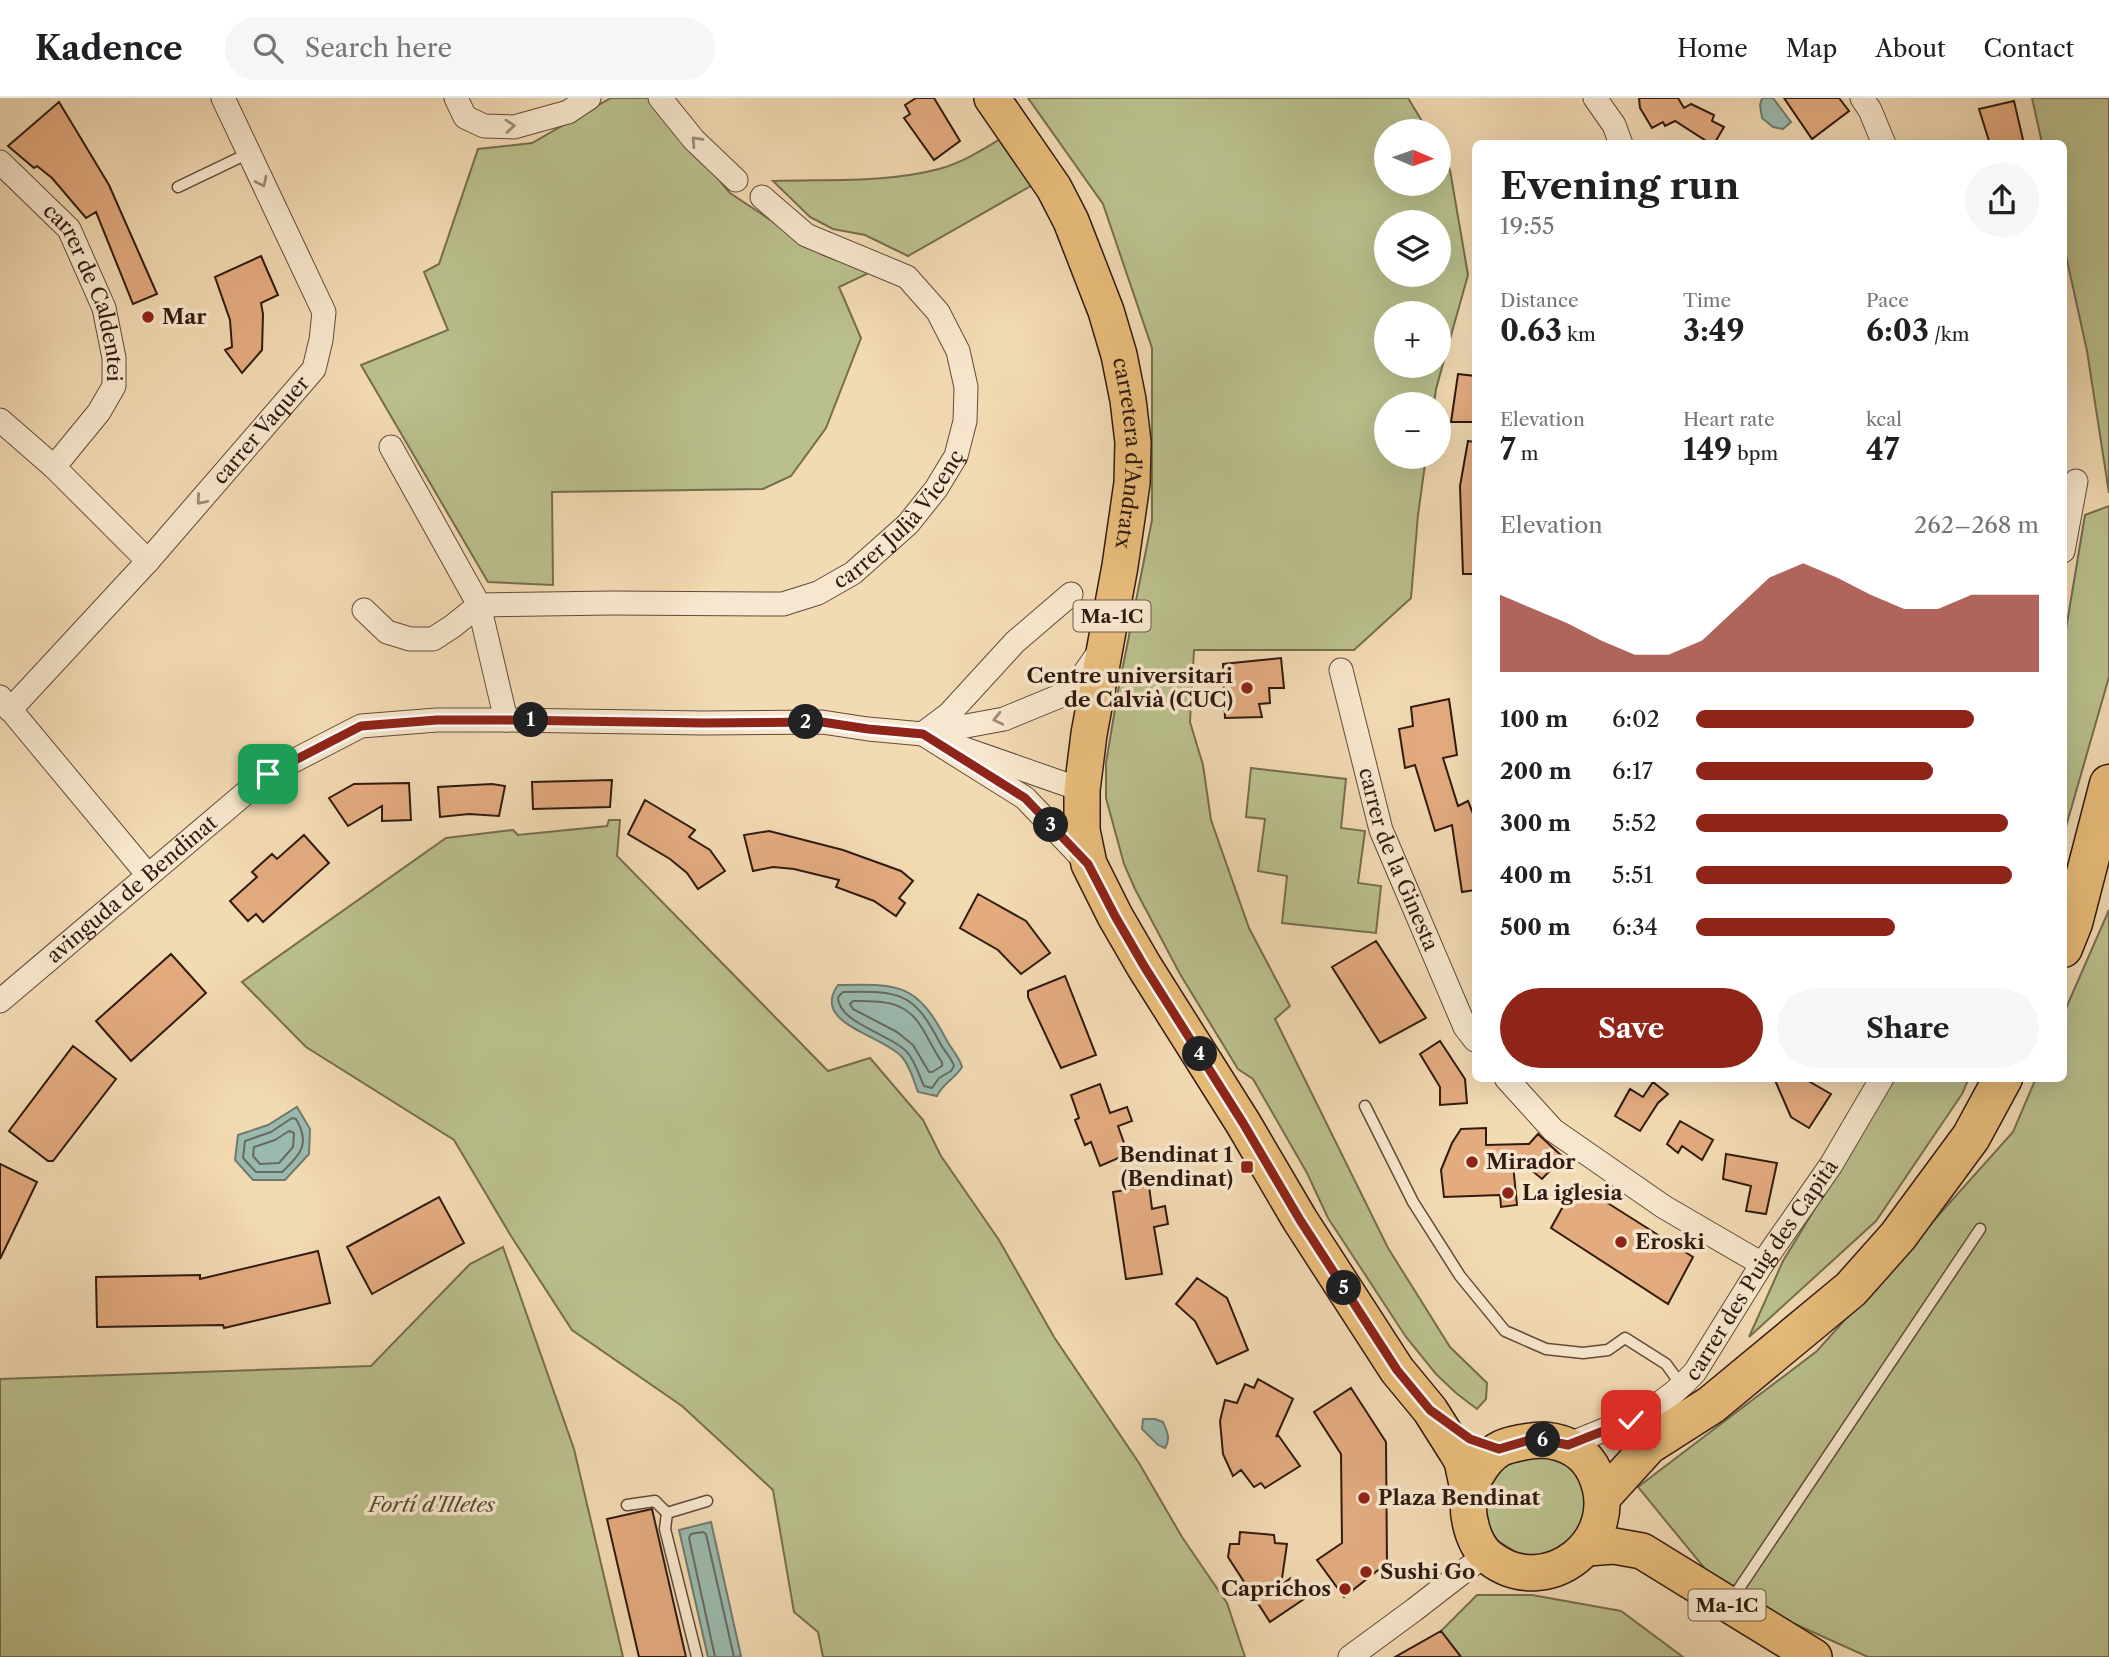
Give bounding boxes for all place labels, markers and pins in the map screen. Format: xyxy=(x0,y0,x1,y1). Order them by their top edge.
place label: Mar xyxy=(162,304,207,329)
marker: Mar xyxy=(140,309,156,325)
place label: Centre universitari de Calvià (CUC) xyxy=(1027,663,1234,712)
marker: Centre universitari de Calvià (CUC) xyxy=(1239,680,1255,696)
pin: 1 xyxy=(514,702,548,738)
pin: 2 xyxy=(788,704,824,740)
pin xyxy=(238,744,298,804)
pin: 3 xyxy=(1034,808,1068,842)
pin: 4 xyxy=(1182,1037,1218,1072)
place label: Bendinat 1 (Bendinat) xyxy=(1119,1142,1234,1191)
place label: Mirador xyxy=(1486,1149,1576,1174)
marker: Mirador xyxy=(1464,1154,1480,1170)
marker: Bendinat 1 (Bendinat) xyxy=(1239,1159,1255,1175)
place label: La iglesia xyxy=(1522,1180,1624,1205)
marker: La iglesia xyxy=(1500,1185,1516,1201)
place label: Eroski xyxy=(1635,1229,1705,1254)
marker: Eroski xyxy=(1613,1234,1629,1250)
pin: 5 xyxy=(1326,1270,1362,1306)
pin xyxy=(1601,1390,1661,1450)
pin: 6 xyxy=(1526,1422,1560,1458)
place label: Plaza Bendinat xyxy=(1378,1485,1541,1510)
marker: Plaza Bendinat xyxy=(1356,1490,1372,1506)
place label: Sushi Go xyxy=(1380,1559,1475,1584)
marker: Sushi Go xyxy=(1358,1564,1374,1580)
place label: Caprichos xyxy=(1221,1576,1331,1601)
marker: Caprichos xyxy=(1337,1581,1353,1597)

